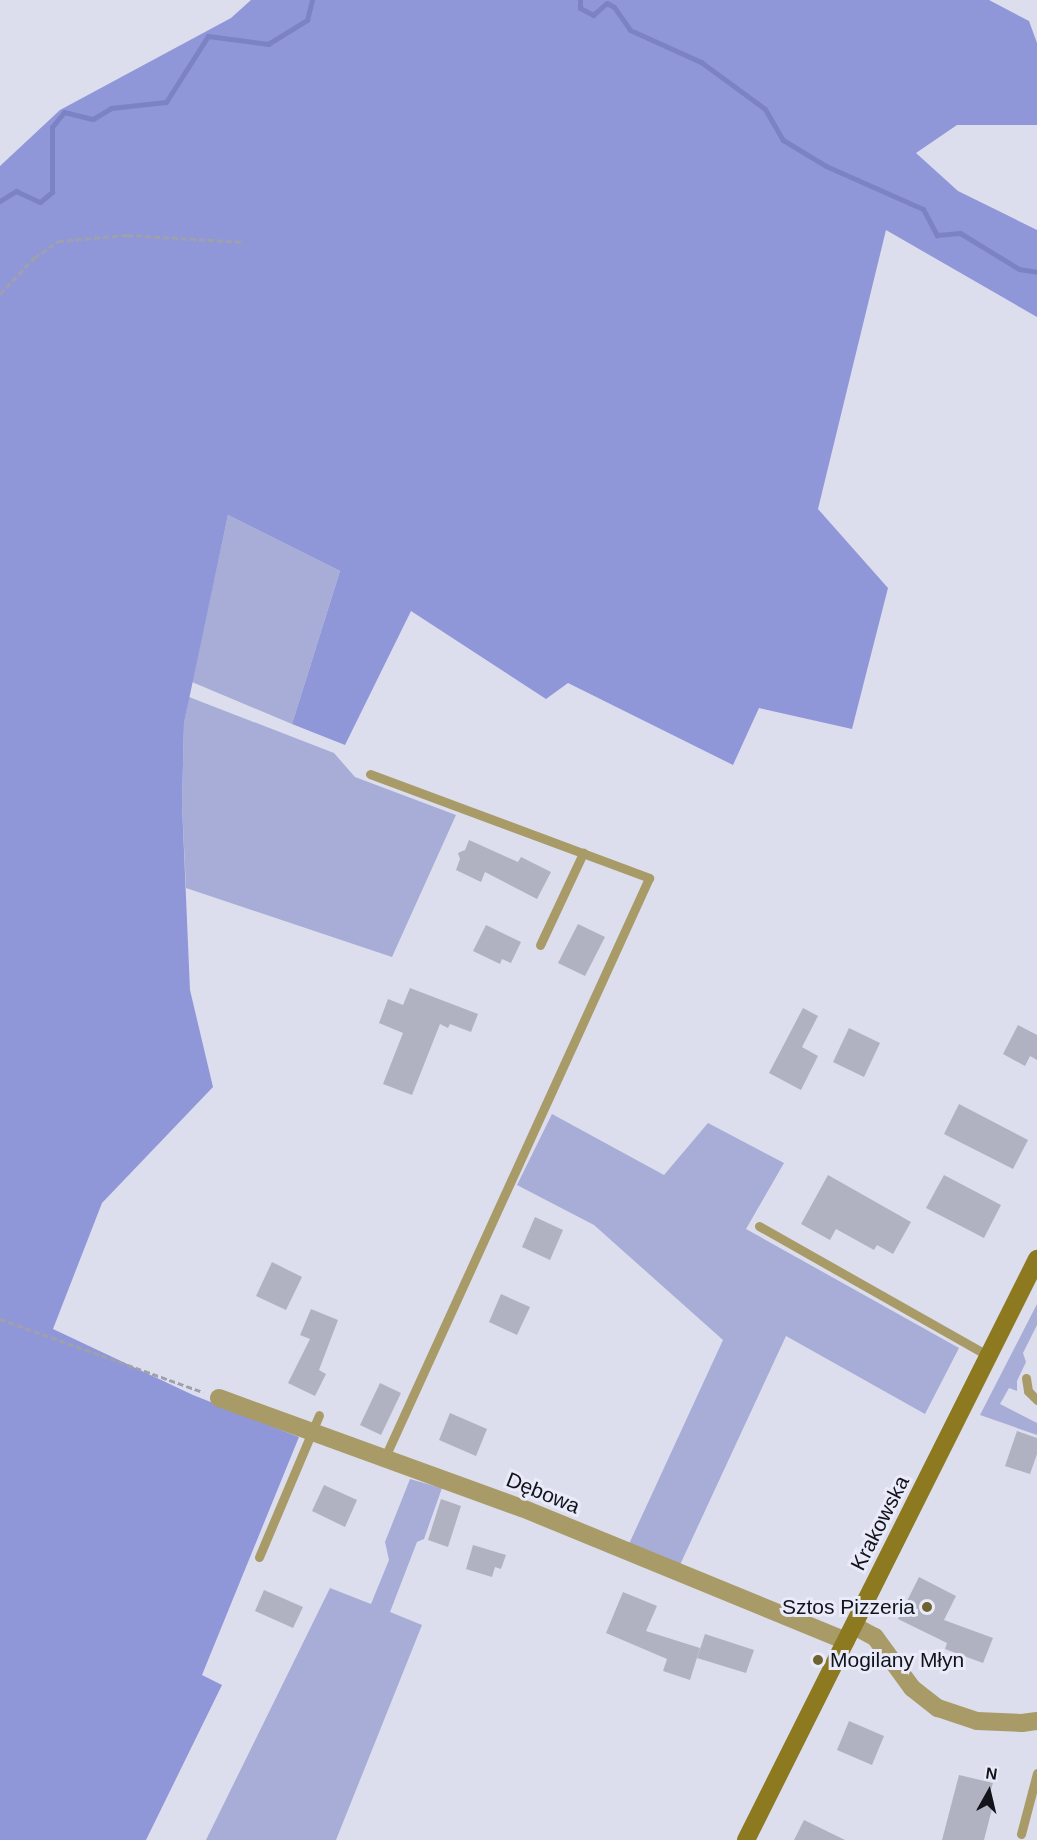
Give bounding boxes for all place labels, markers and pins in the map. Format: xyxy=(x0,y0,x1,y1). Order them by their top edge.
place label: Sztos Pizzeria xyxy=(782,1594,915,1620)
marker: Sztos Pizzeria xyxy=(920,1600,934,1614)
place label: Mogilany Młyn xyxy=(830,1647,964,1673)
marker: Mogilany Młyn xyxy=(811,1653,825,1667)

